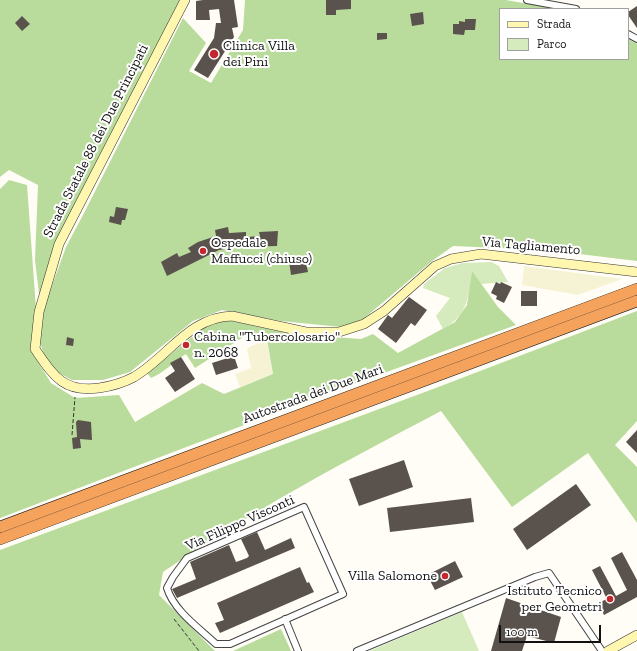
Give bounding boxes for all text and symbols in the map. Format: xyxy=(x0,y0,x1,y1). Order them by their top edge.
legend xyxy=(499,8,629,60)
text: Strada xyxy=(537,17,571,31)
text: Parco xyxy=(537,37,566,51)
place label: Clinica Villa dei Pini xyxy=(223,38,295,70)
street label: Strada Statale 88 dei Due Principati xyxy=(40,42,152,240)
marker: Clinica Villa dei Pini xyxy=(208,48,220,60)
street label: Via Tagliamento xyxy=(481,233,581,259)
place label: Ospedale Maffucci (chiuso) xyxy=(211,235,312,268)
marker: Ospedale Maffucci (chiuso) xyxy=(198,246,208,256)
place label: Cabina "Tubercolosario" n. 2068 xyxy=(194,329,340,362)
marker: Cabina "Tubercolosario" n. 2068 xyxy=(181,340,191,350)
street label: Autostrada dei Due Mari xyxy=(240,361,386,427)
street label: Via Filippo Visconti xyxy=(183,491,297,555)
place label: Villa Salomone xyxy=(348,568,437,584)
marker: Villa Salomone xyxy=(440,571,450,581)
place label: Istituto Tecnico per Geometri xyxy=(507,583,602,616)
marker: Istituto Tecnico per Geometri xyxy=(605,594,615,604)
scale bar xyxy=(501,617,603,643)
text: 100 m xyxy=(506,625,538,639)

